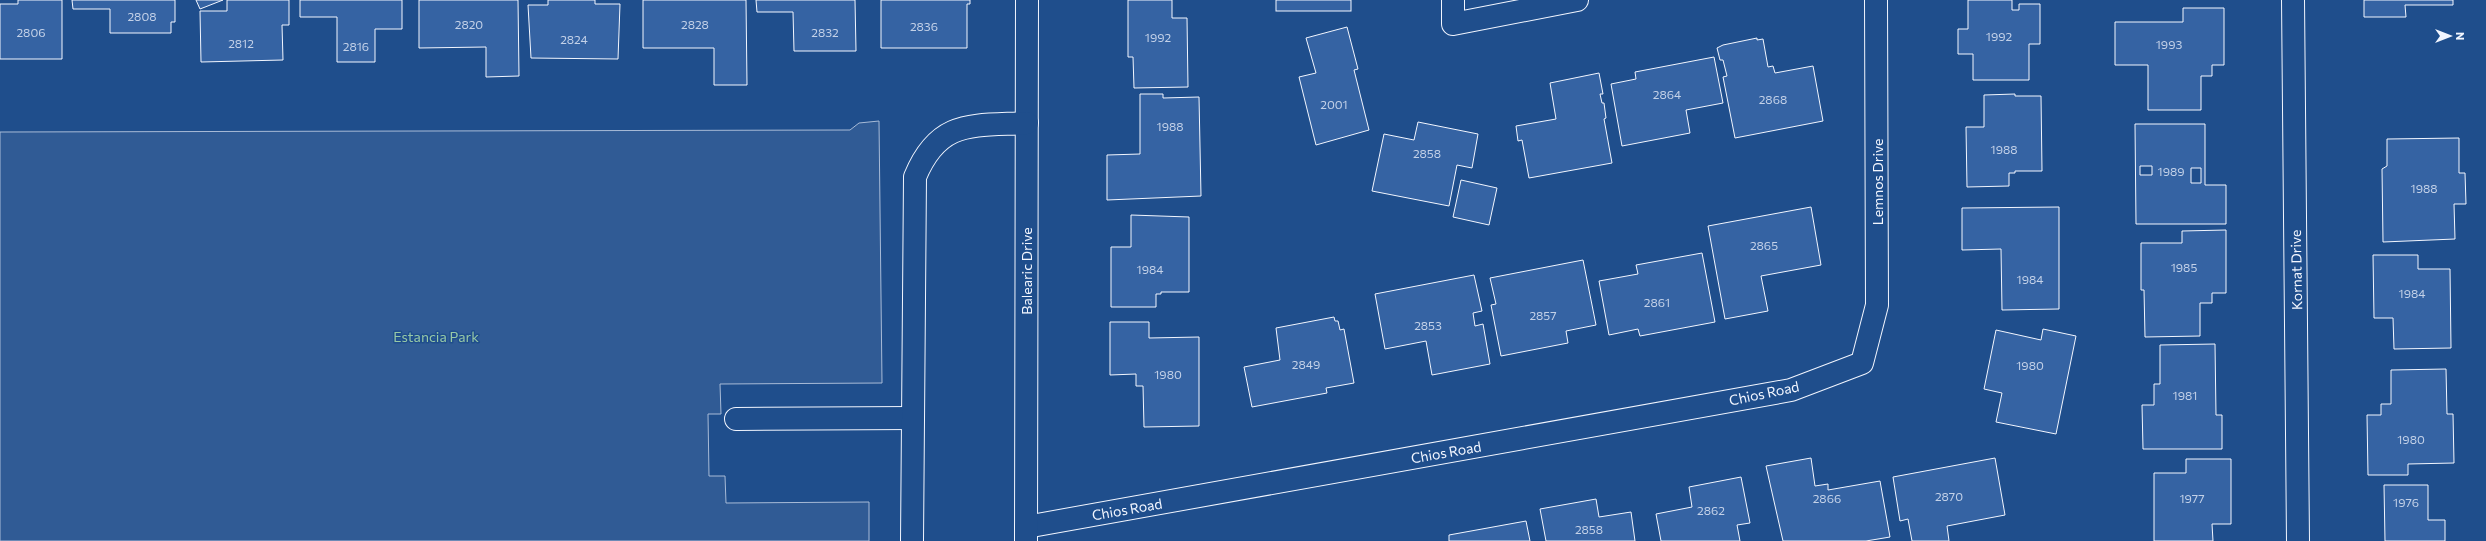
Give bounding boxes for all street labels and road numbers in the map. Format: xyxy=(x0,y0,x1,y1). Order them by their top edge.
street label: Lemnos Drive xyxy=(1869,139,1886,225)
street label: Balearic Drive xyxy=(1018,227,1035,315)
street label: Kornat Drive xyxy=(2287,230,2305,310)
street label: Chios Road xyxy=(1727,377,1801,409)
street label: Chios Road xyxy=(1409,437,1483,467)
street label: Chios Road xyxy=(1090,494,1164,524)

